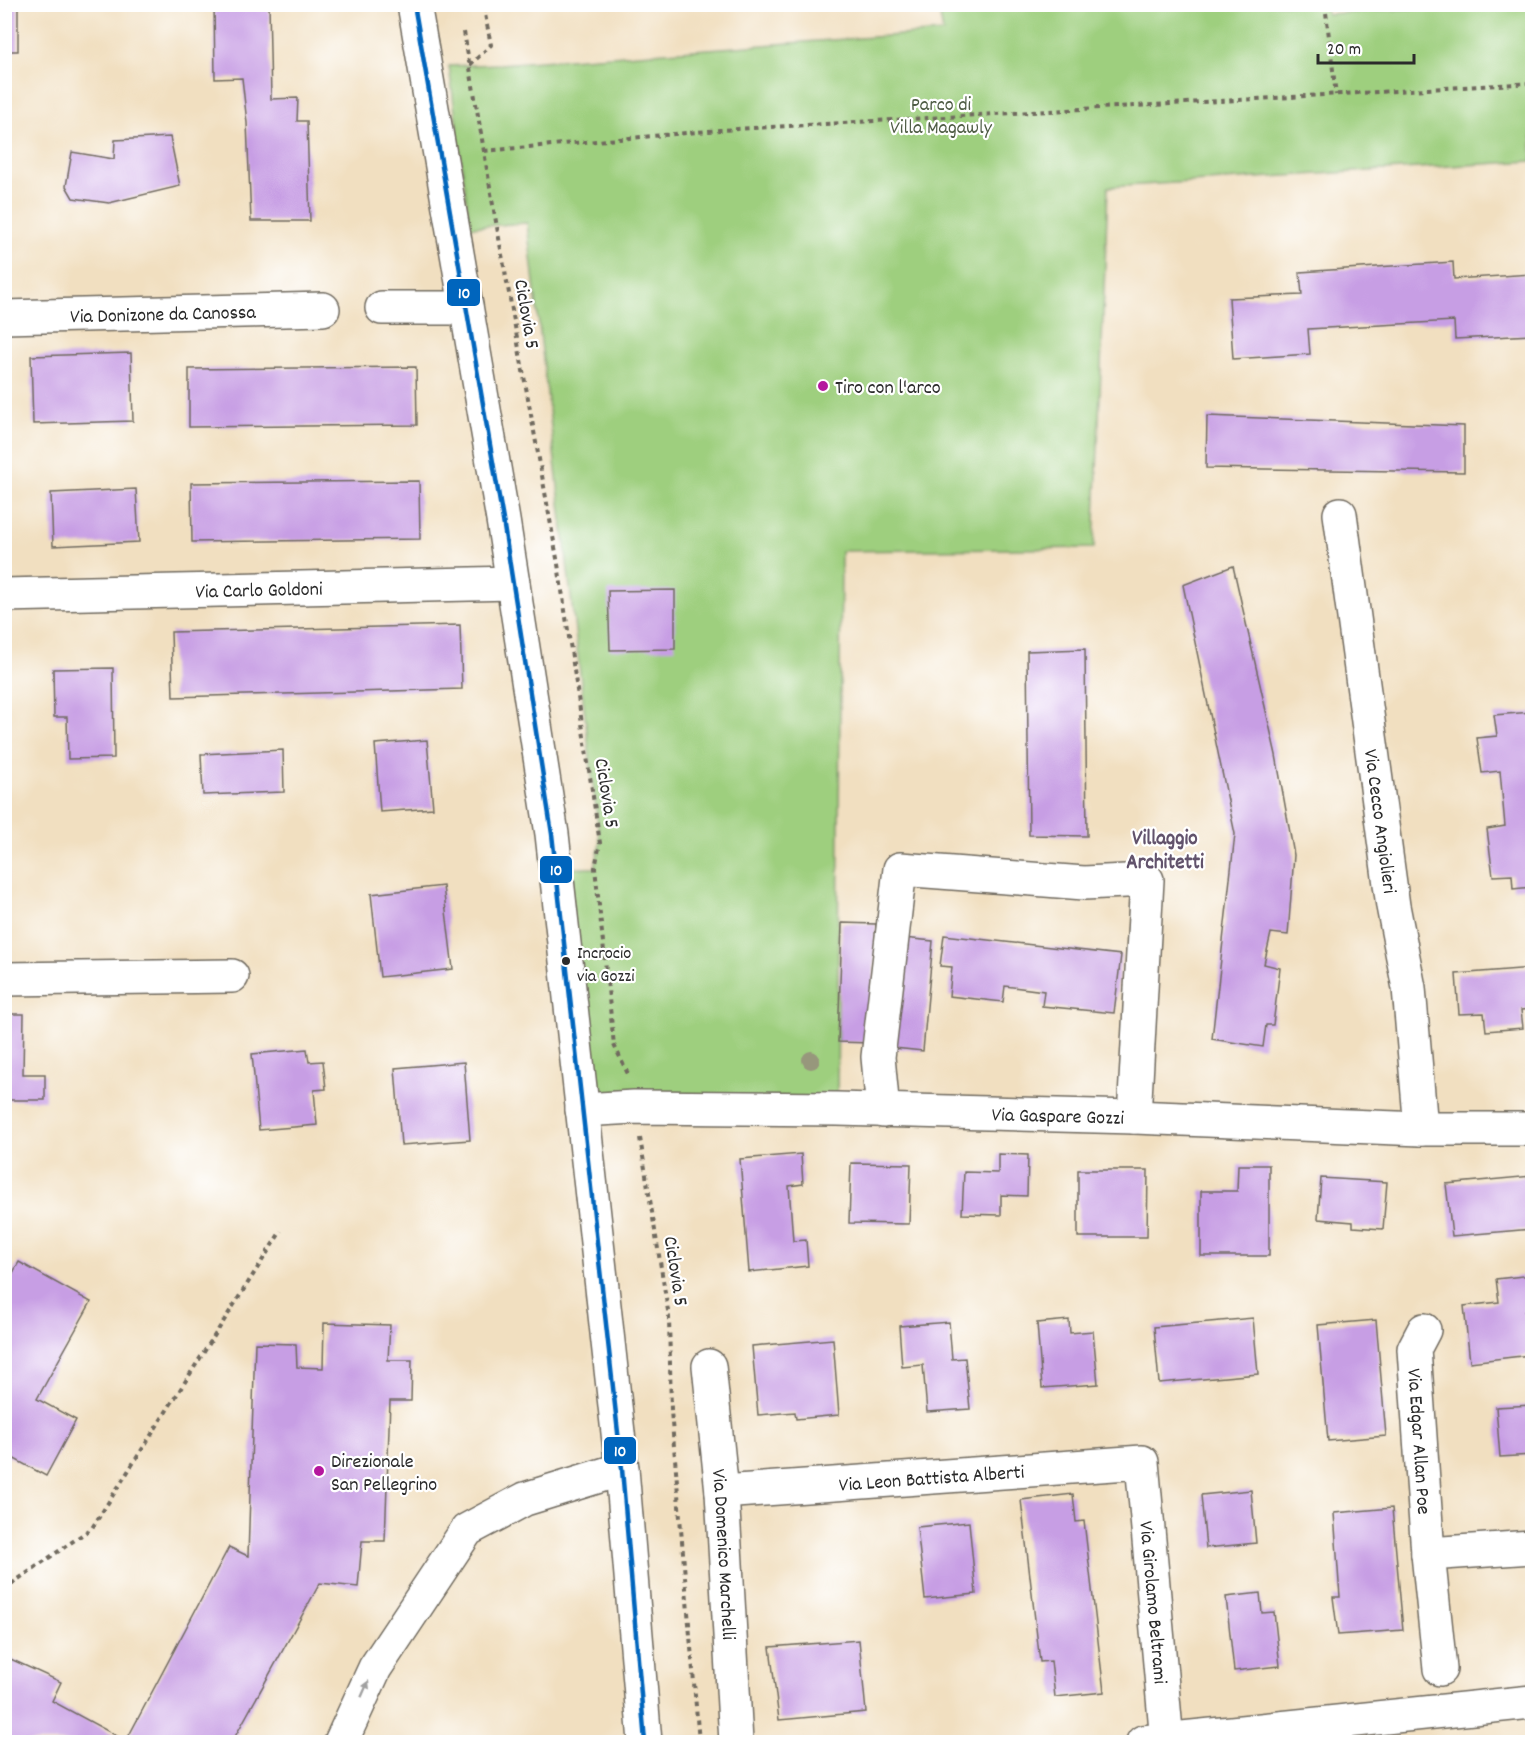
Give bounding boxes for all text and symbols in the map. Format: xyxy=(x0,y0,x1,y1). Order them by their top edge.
scale bar xyxy=(1318,27,1414,65)
text: 20 m xyxy=(1327,38,1361,63)
park label: Parco di Villa Magawly xyxy=(890,92,993,143)
street label: Ciclovia 5 xyxy=(505,277,545,352)
line badge: 10 xyxy=(446,278,481,307)
text: 10 xyxy=(458,283,470,306)
street label: Via Donizone da Canossa xyxy=(70,300,257,332)
place label: Tiro con l'arco xyxy=(835,375,941,403)
marker: Tiro con l'arco xyxy=(816,379,830,393)
street label: Via Carlo Goldoni xyxy=(195,576,323,607)
street label: Via Cecco Angiolieri xyxy=(1355,748,1402,896)
street label: Ciclovia 5 xyxy=(586,756,624,830)
district label: Villaggio Architetti xyxy=(1126,825,1204,879)
line badge: 10 xyxy=(539,855,573,884)
text: 10 xyxy=(550,860,562,883)
place label: Incrocio via Gozzi xyxy=(577,942,634,990)
marker: Incrocio via Gozzi xyxy=(560,955,572,967)
street label: Via Gaspare Gozzi xyxy=(991,1102,1125,1134)
street label: Ciclovia 5 xyxy=(655,1234,693,1308)
street label: Via Edgar Allan Poe xyxy=(1398,1368,1436,1516)
line badge: 10 xyxy=(603,1436,637,1465)
text: 10 xyxy=(614,1441,626,1464)
place label: Direzionale San Pellegrino xyxy=(331,1449,437,1500)
street label: Via Leon Battista Alberti xyxy=(838,1459,1026,1501)
marker: Direzionale San Pellegrino xyxy=(312,1464,326,1478)
street label: Via Domenico Marchelli xyxy=(703,1468,741,1641)
street label: Via Girolamo Beltrami xyxy=(1130,1520,1173,1686)
one-way arrow xyxy=(360,1680,370,1698)

